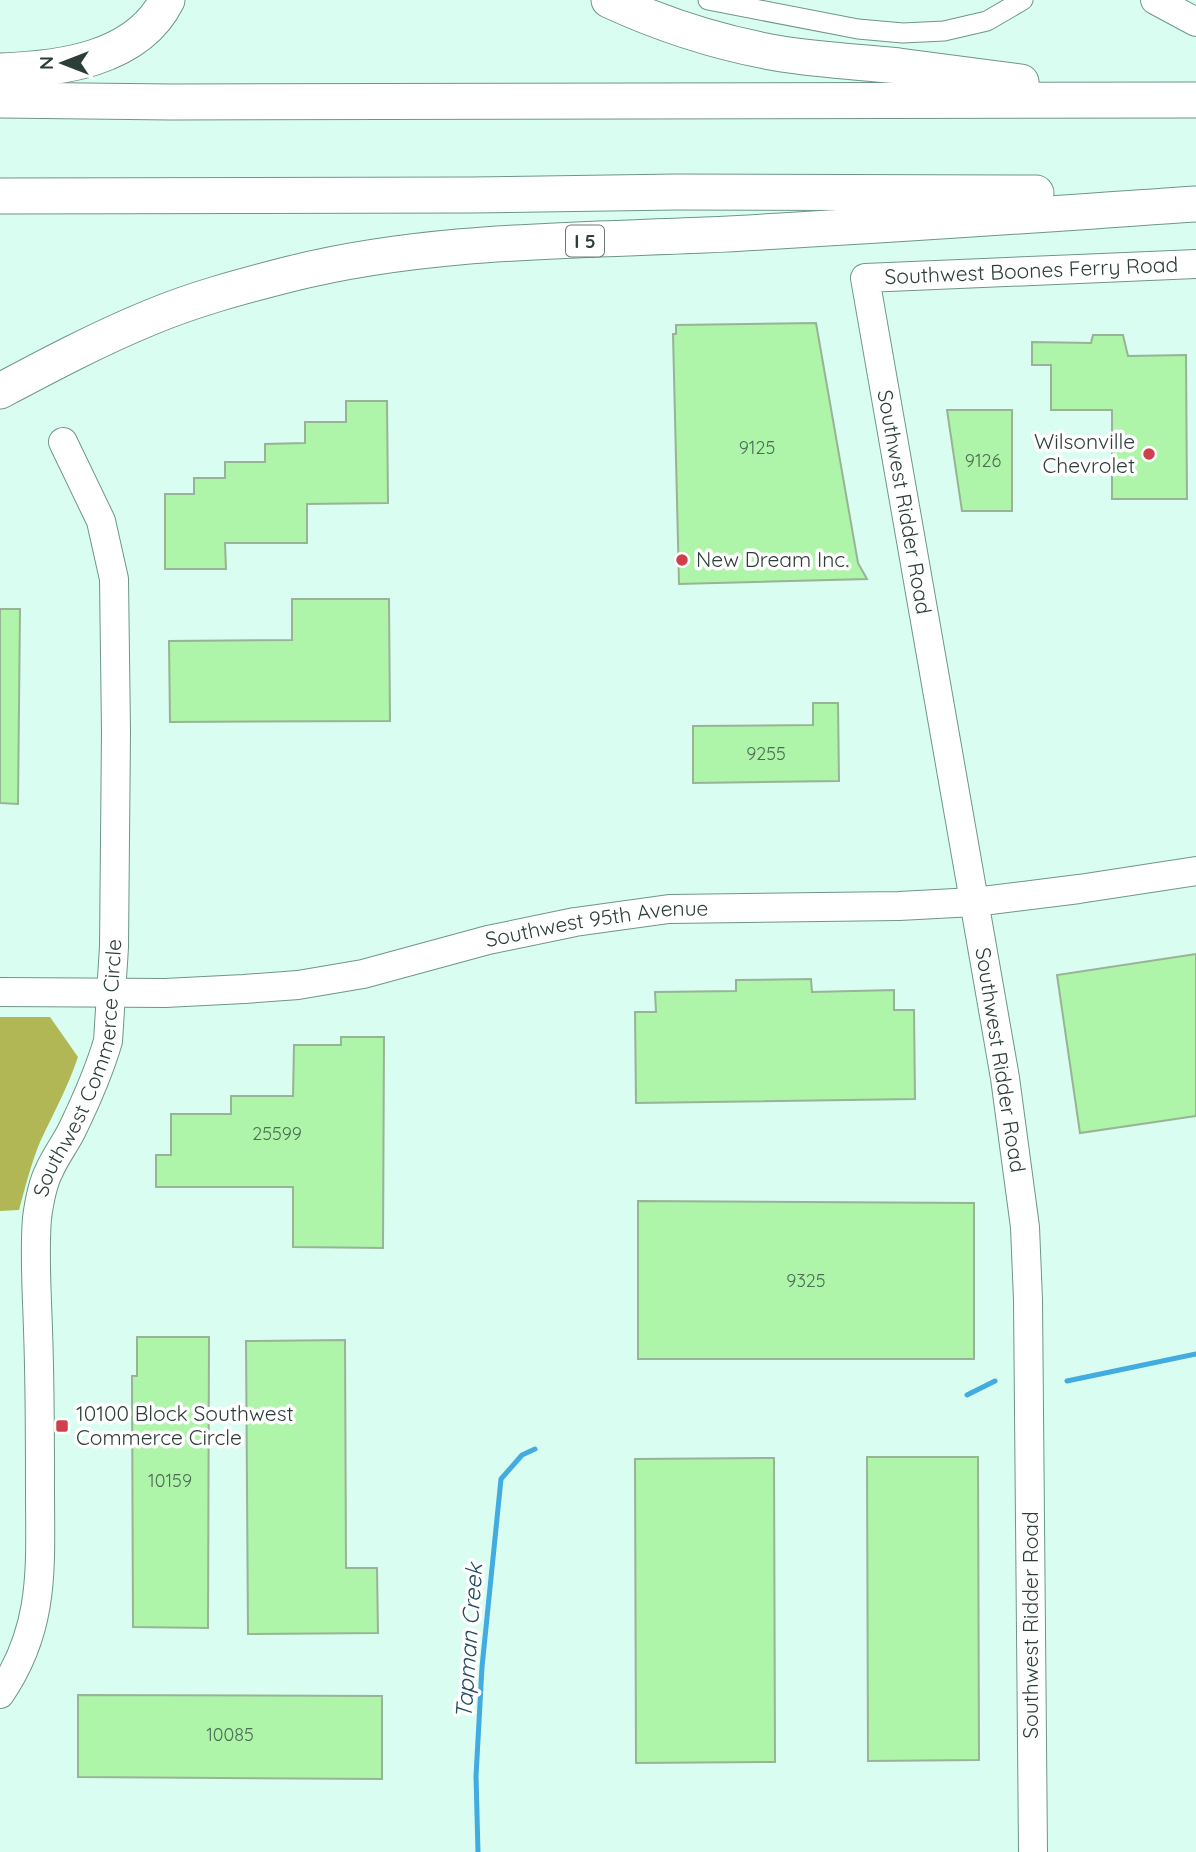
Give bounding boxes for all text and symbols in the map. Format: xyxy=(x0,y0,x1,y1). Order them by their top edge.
north arrow xyxy=(28,28,98,98)
text: N xyxy=(34,56,58,70)
road number: I 5 xyxy=(566,226,604,256)
street label: Southwest Boones Ferry Road xyxy=(884,251,1179,289)
street label: Southwest Ridder Road xyxy=(872,387,938,616)
place label: Wilsonville Chevrolet xyxy=(1034,428,1135,478)
house number: 9125 xyxy=(739,436,775,459)
marker: Wilsonville Chevrolet xyxy=(1141,446,1157,462)
house number: 9126 xyxy=(965,449,1002,472)
place label: New Dream Inc. xyxy=(696,546,849,572)
marker: New Dream Inc. xyxy=(674,552,690,568)
house number: 9255 xyxy=(746,742,786,765)
street label: Southwest 95th Avenue xyxy=(483,894,709,952)
street label: Southwest Commerce Circle xyxy=(27,939,126,1199)
street label: Southwest Ridder Road xyxy=(970,945,1032,1174)
house number: 25599 xyxy=(252,1122,302,1145)
house number: 9325 xyxy=(786,1269,826,1292)
place label: 10100 Block Southwest Commerce Circle xyxy=(76,1400,294,1450)
marker: 10100 Block Southwest Commerce Circle xyxy=(54,1418,70,1434)
house number: 10159 xyxy=(148,1469,192,1492)
street label: Southwest Ridder Road xyxy=(1017,1511,1043,1739)
water label: Tapman Creek xyxy=(449,1561,489,1720)
house number: 10085 xyxy=(206,1723,254,1746)

